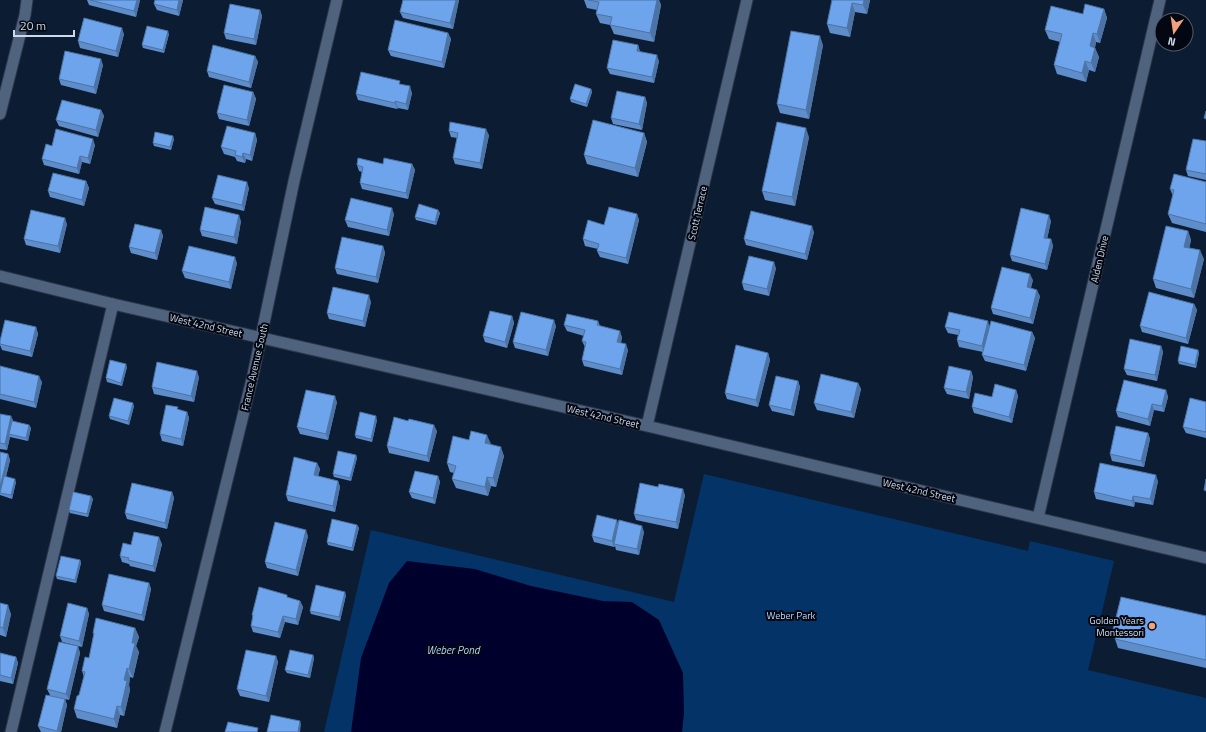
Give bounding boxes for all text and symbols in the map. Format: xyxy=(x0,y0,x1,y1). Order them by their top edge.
scale bar xyxy=(14,12,74,38)
north arrow xyxy=(1154,12,1194,52)
text: 20 m xyxy=(20,16,46,35)
text: N xyxy=(1166,33,1177,50)
street label: Scott Terrace xyxy=(684,185,711,242)
street label: Alden Drive xyxy=(1087,234,1112,284)
street label: West 42nd Street xyxy=(168,310,244,341)
street label: France Avenue South xyxy=(237,322,272,412)
street label: West 42nd Street xyxy=(565,401,641,432)
street label: West 42nd Street xyxy=(881,475,957,506)
park label: Weber Park xyxy=(767,608,816,623)
place label: Golden Years Montessori xyxy=(1089,613,1144,640)
marker: Golden Years Montessori xyxy=(1147,621,1157,631)
water label: Weber Pond xyxy=(427,642,481,658)

